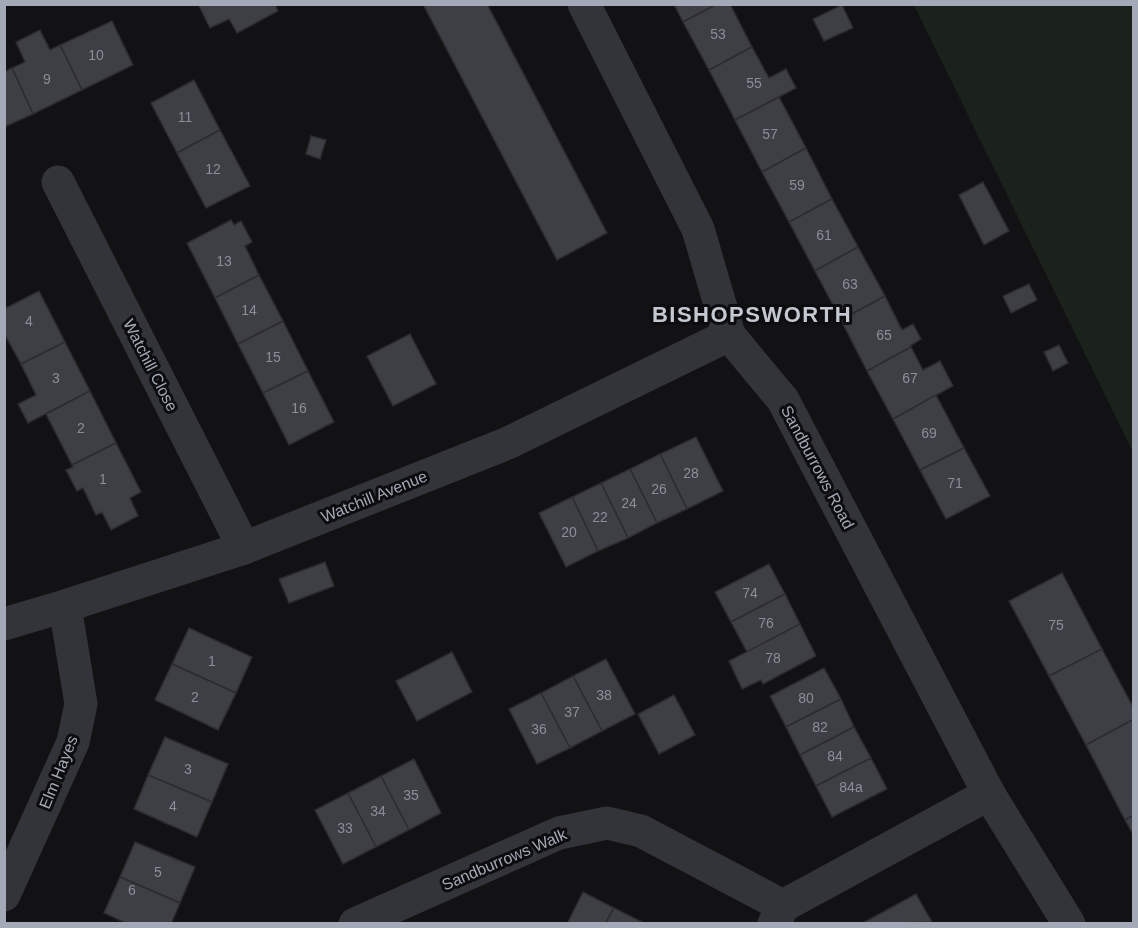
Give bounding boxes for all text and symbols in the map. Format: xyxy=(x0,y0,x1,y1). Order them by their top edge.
house number: 53 xyxy=(710,26,726,42)
house number: 10 xyxy=(88,47,104,63)
house number: 9 xyxy=(43,71,51,87)
house number: 55 xyxy=(746,75,762,91)
house number: 11 xyxy=(178,109,192,125)
house number: 57 xyxy=(762,126,778,142)
house number: 12 xyxy=(205,161,221,177)
house number: 59 xyxy=(789,177,805,193)
house number: 61 xyxy=(816,227,832,243)
house number: 13 xyxy=(216,253,232,269)
house number: 63 xyxy=(842,276,858,292)
house number: 14 xyxy=(241,302,257,318)
district label: BISHOPSWORTH xyxy=(652,302,852,327)
house number: 4 xyxy=(25,313,33,329)
street label: Watchill Close xyxy=(120,316,181,414)
house number: 65 xyxy=(876,327,892,343)
house number: 15 xyxy=(265,349,281,365)
house number: 3 xyxy=(52,370,60,386)
house number: 67 xyxy=(902,370,918,386)
house number: 16 xyxy=(291,400,307,416)
street label: Sandburrows Road xyxy=(778,403,857,532)
house number: 2 xyxy=(77,420,85,436)
house number: 69 xyxy=(921,425,937,441)
house number: 28 xyxy=(683,465,699,481)
street label: Watchill Avenue xyxy=(319,467,430,526)
house number: 1 xyxy=(99,471,107,487)
house number: 71 xyxy=(947,475,963,491)
house number: 26 xyxy=(651,481,667,497)
house number: 24 xyxy=(621,495,637,511)
house number: 22 xyxy=(592,509,608,525)
house number: 20 xyxy=(561,524,577,540)
house number: 74 xyxy=(742,585,758,601)
house number: 76 xyxy=(758,615,774,631)
house number: 75 xyxy=(1048,617,1064,633)
house number: 78 xyxy=(765,650,781,666)
house number: 1 xyxy=(208,653,216,669)
house number: 38 xyxy=(596,687,612,703)
house number: 2 xyxy=(191,689,199,705)
house number: 80 xyxy=(798,690,814,706)
house number: 37 xyxy=(564,704,580,720)
house number: 82 xyxy=(812,719,828,735)
house number: 36 xyxy=(531,721,547,737)
street label: Elm Hayes xyxy=(36,733,81,811)
house number: 84 xyxy=(827,748,843,764)
house number: 3 xyxy=(184,761,192,777)
house number: 84a xyxy=(839,779,863,795)
house number: 35 xyxy=(403,787,419,803)
house number: 4 xyxy=(169,798,177,814)
house number: 34 xyxy=(370,803,386,819)
house number: 33 xyxy=(337,820,353,836)
street label: Sandburrows Walk xyxy=(439,825,570,893)
house number: 5 xyxy=(154,864,162,880)
house number: 6 xyxy=(128,882,136,898)

